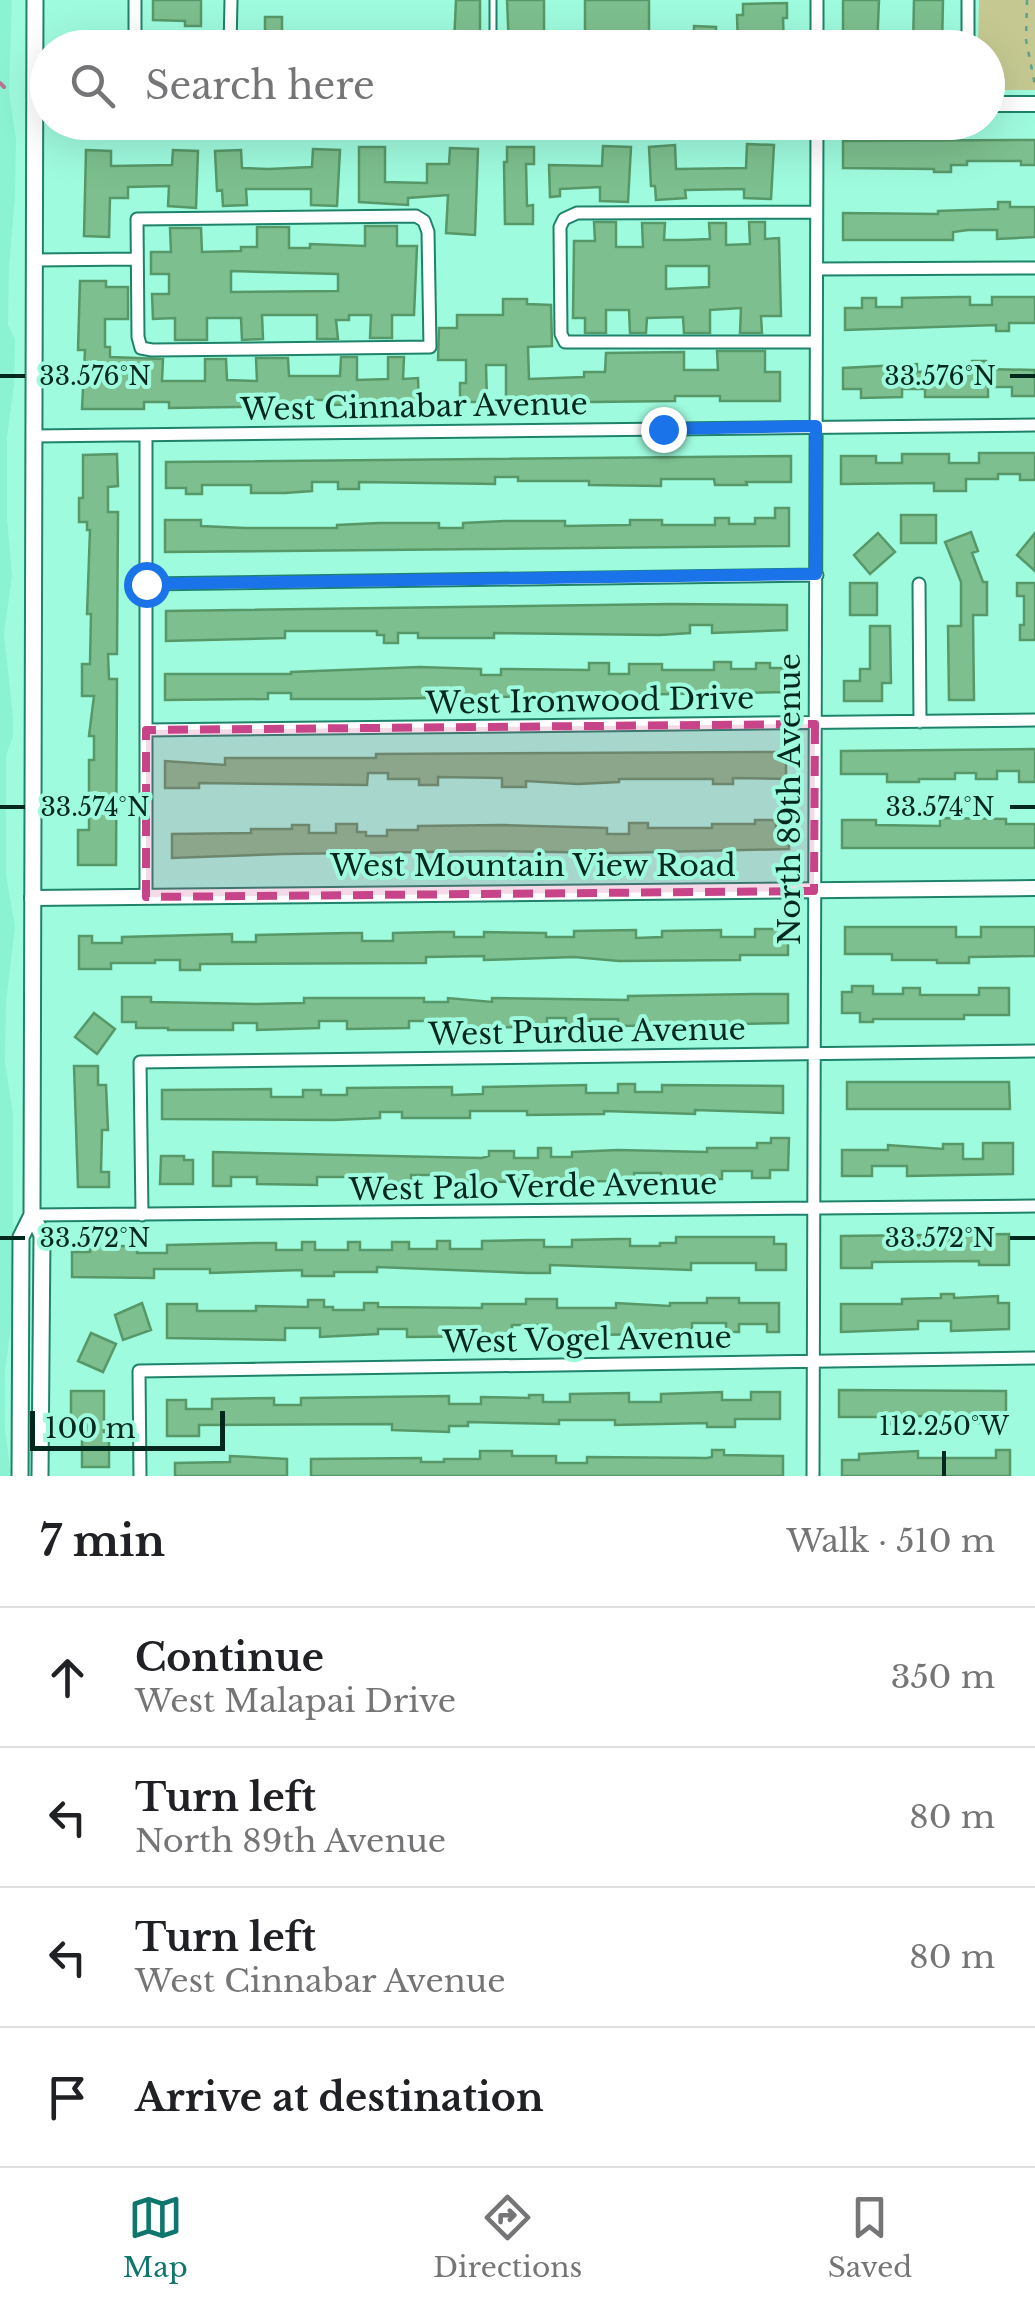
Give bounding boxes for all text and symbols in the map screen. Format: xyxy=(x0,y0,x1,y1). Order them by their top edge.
search box xyxy=(30,30,1005,140)
icon: search xyxy=(65,58,120,113)
text: Search here xyxy=(145,62,375,109)
text: 33.576°N xyxy=(39,361,151,392)
text: 33.576°N xyxy=(884,361,996,392)
street label: West Cinnabar Avenue xyxy=(239,385,588,428)
route end xyxy=(641,407,687,453)
route start xyxy=(124,562,170,608)
street label: North 89th Avenue xyxy=(771,653,808,945)
street label: West Ironwood Drive xyxy=(424,679,755,722)
text: 33.574°N xyxy=(40,792,150,823)
text: 33.574°N xyxy=(885,792,995,823)
street label: West Mountain View Road xyxy=(329,847,736,884)
street label: West Purdue Avenue xyxy=(427,1010,746,1053)
street label: West Palo Verde Avenue xyxy=(347,1165,718,1208)
text: 33.572°N xyxy=(40,1223,150,1254)
text: 33.572°N xyxy=(885,1223,995,1254)
street label: West Vogel Avenue xyxy=(441,1318,732,1361)
scale bar xyxy=(30,1406,225,1450)
text: 100 m xyxy=(45,1411,136,1446)
text: 112.250°W xyxy=(879,1411,1010,1442)
text: 7 min xyxy=(40,1515,165,1567)
text: Walk · 510 m xyxy=(786,1521,995,1561)
text: Continue xyxy=(135,1634,324,1681)
icon: ahead xyxy=(40,1650,95,1705)
text: 350 m xyxy=(891,1657,995,1697)
text: West Malapai Drive xyxy=(135,1681,456,1721)
text: Turn left xyxy=(135,1774,316,1821)
icon: left xyxy=(40,1790,95,1845)
text: 80 m xyxy=(909,1797,995,1837)
text: North 89th Avenue xyxy=(135,1821,446,1861)
text: Turn left xyxy=(135,1914,316,1961)
icon: left xyxy=(40,1930,95,1985)
text: 80 m xyxy=(909,1937,995,1977)
text: West Cinnabar Avenue xyxy=(135,1961,506,2001)
icon: arrive xyxy=(40,2070,95,2125)
text: Arrive at destination xyxy=(135,2074,544,2121)
tab: Map xyxy=(123,2190,188,2285)
tab: Directions xyxy=(433,2190,582,2285)
tab: Saved xyxy=(828,2190,912,2285)

